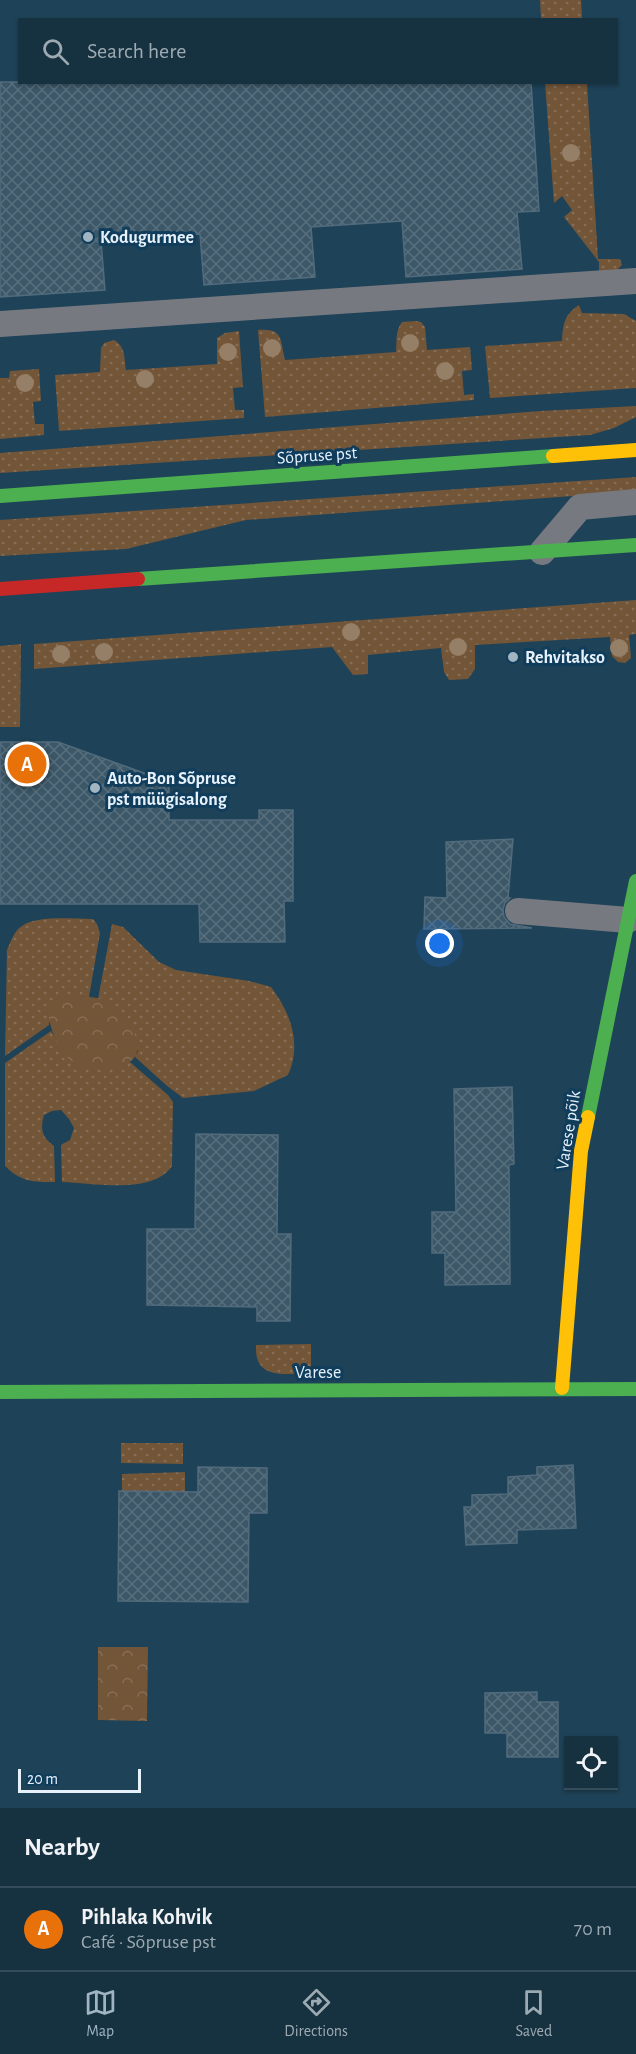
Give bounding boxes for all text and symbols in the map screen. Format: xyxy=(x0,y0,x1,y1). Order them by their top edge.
search box xyxy=(18,18,618,84)
icon: search xyxy=(39,35,72,68)
text: Search here xyxy=(87,40,186,62)
place label: Kodugurmee xyxy=(100,229,194,247)
marker: Kodugurmee xyxy=(81,230,95,244)
street label: Sõpruse pst xyxy=(276,444,358,468)
place label: Rehvitakso xyxy=(525,649,605,667)
marker: Rehvitakso xyxy=(506,650,520,664)
pin: A xyxy=(8,742,46,786)
place label: Auto-Bon Sõpruse pst müügisalong xyxy=(107,770,236,809)
marker: Auto-Bon Sõpruse pst müügisalong xyxy=(88,781,102,795)
your location xyxy=(425,929,454,958)
street label: Varese põik xyxy=(554,1089,584,1171)
street label: Varese xyxy=(295,1364,341,1382)
map controls xyxy=(564,1736,618,1790)
button: locate xyxy=(564,1736,618,1790)
scale bar xyxy=(18,1766,141,1794)
text: 20 m xyxy=(27,1771,58,1787)
text: Nearby xyxy=(24,1834,100,1860)
text: Pihlaka Kohvik xyxy=(81,1906,213,1928)
text: A xyxy=(38,1919,50,1939)
text: 70 m xyxy=(574,1919,612,1939)
text: Café · Sõpruse pst xyxy=(81,1932,216,1952)
tab: Map xyxy=(84,1986,117,2041)
tab: Directions xyxy=(284,1986,348,2041)
tab: Saved xyxy=(516,1986,552,2041)

